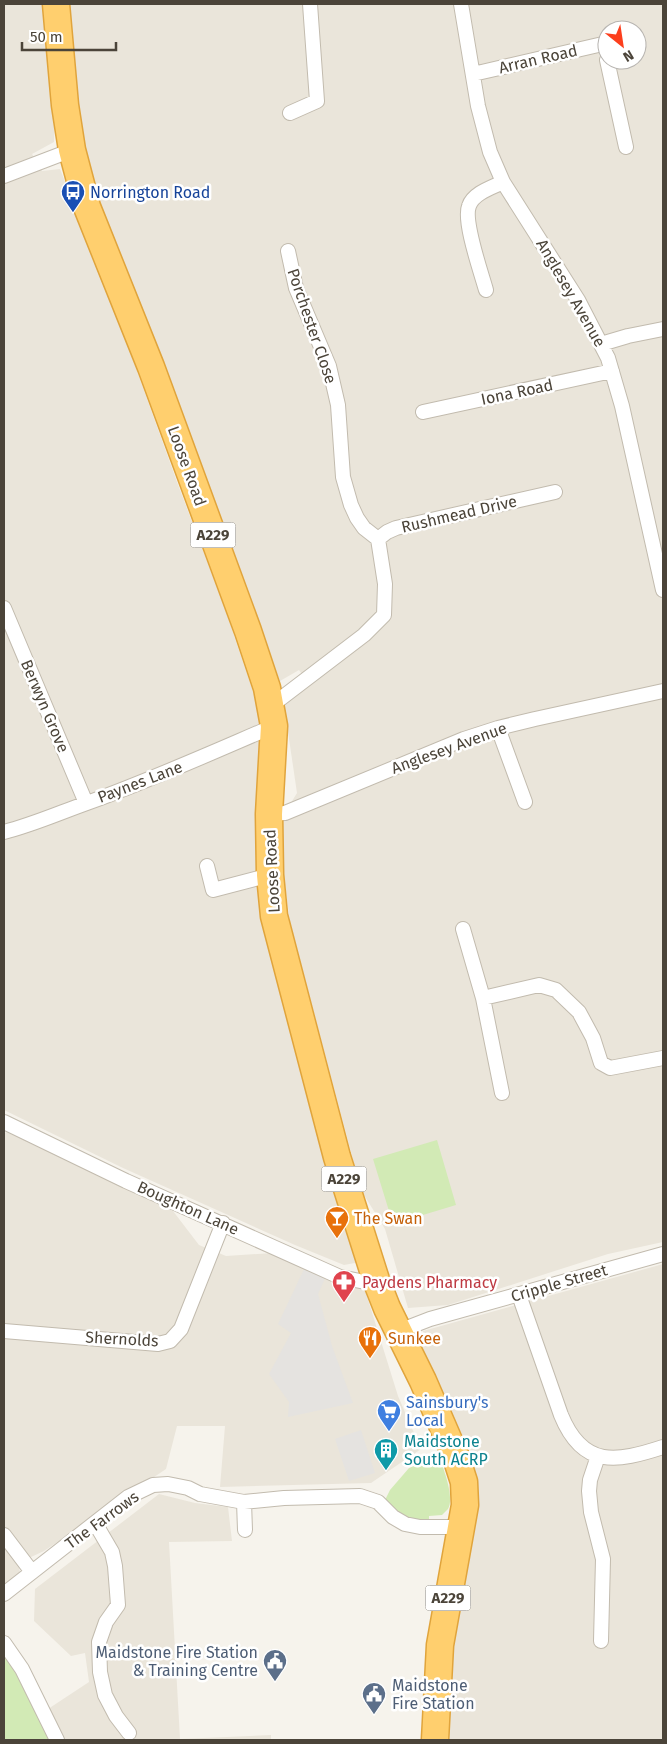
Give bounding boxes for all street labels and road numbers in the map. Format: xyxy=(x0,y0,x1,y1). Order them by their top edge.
street label: Arran Road xyxy=(497,41,579,77)
street label: Anglesey Avenue xyxy=(532,236,610,350)
street label: Porchester Close xyxy=(283,266,341,386)
street label: Iona Road xyxy=(479,375,555,409)
street label: Loose Road xyxy=(164,423,210,509)
street label: Rushmead Drive xyxy=(399,491,519,537)
road number: A229 xyxy=(190,522,236,548)
street label: Berwyn Grove xyxy=(17,657,73,755)
street label: Anglesey Avenue xyxy=(389,718,509,778)
street label: Paynes Lane xyxy=(95,757,185,807)
street label: Loose Road xyxy=(260,829,284,913)
road number: A229 xyxy=(322,1166,366,1192)
street label: Boughton Lane xyxy=(134,1177,242,1239)
street label: Cripple Street xyxy=(509,1260,610,1306)
street label: Shernolds xyxy=(85,1328,159,1350)
street label: The Farrows xyxy=(61,1487,143,1553)
road number: A229 xyxy=(426,1586,470,1610)

